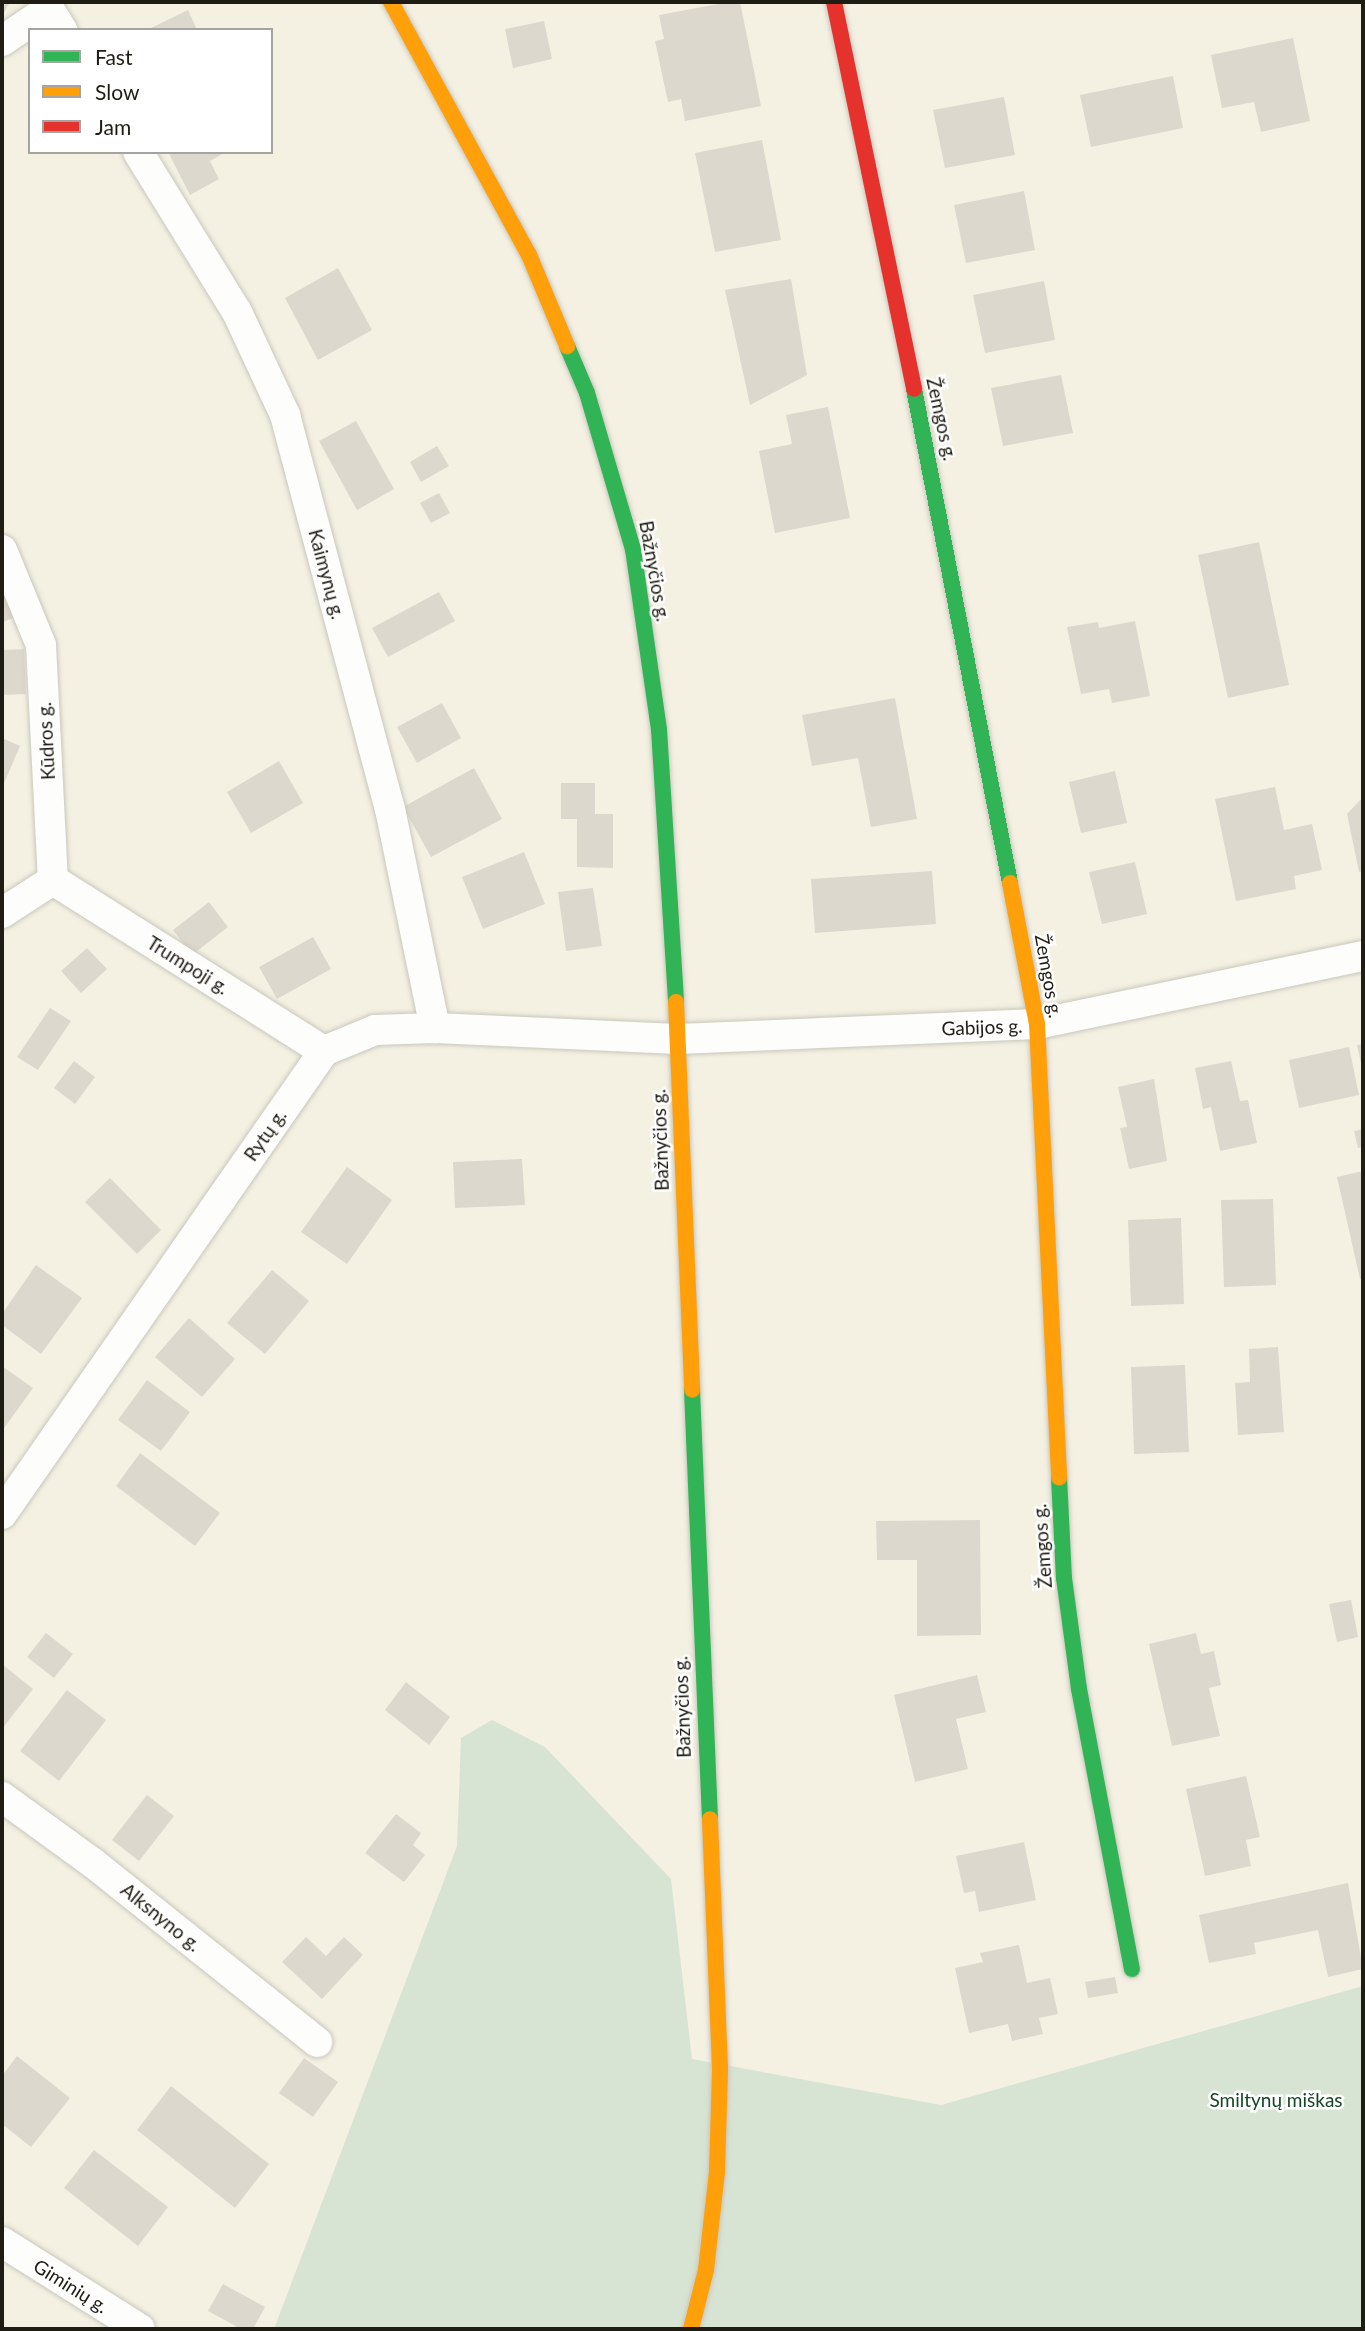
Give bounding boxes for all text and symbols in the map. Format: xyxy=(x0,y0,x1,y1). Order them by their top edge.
legend xyxy=(28,28,273,154)
text: Fast xyxy=(95,44,132,69)
text: Slow xyxy=(95,79,139,104)
text: Jam xyxy=(95,114,131,139)
street label: Žemgos g. xyxy=(922,375,962,463)
street label: Bažnyčios g. xyxy=(635,519,675,623)
street label: Kaimynų g. xyxy=(304,527,350,621)
street label: Kūdros g. xyxy=(33,701,59,781)
street label: Trumpoji g. xyxy=(143,931,233,999)
street label: Žemgos g. xyxy=(1030,932,1068,1020)
street label: Gabijos g. xyxy=(941,1014,1023,1040)
street label: Bažnyčios g. xyxy=(647,1089,673,1191)
street label: Rytų g. xyxy=(239,1105,291,1165)
street label: Žemgos g. xyxy=(1028,1503,1056,1589)
street label: Bažnyčios g. xyxy=(669,1656,695,1758)
street label: Alksnyno g. xyxy=(117,1878,205,1956)
park label: Smiltynų miškas xyxy=(1209,2089,1343,2111)
street label: Giminių g. xyxy=(30,2254,112,2318)

